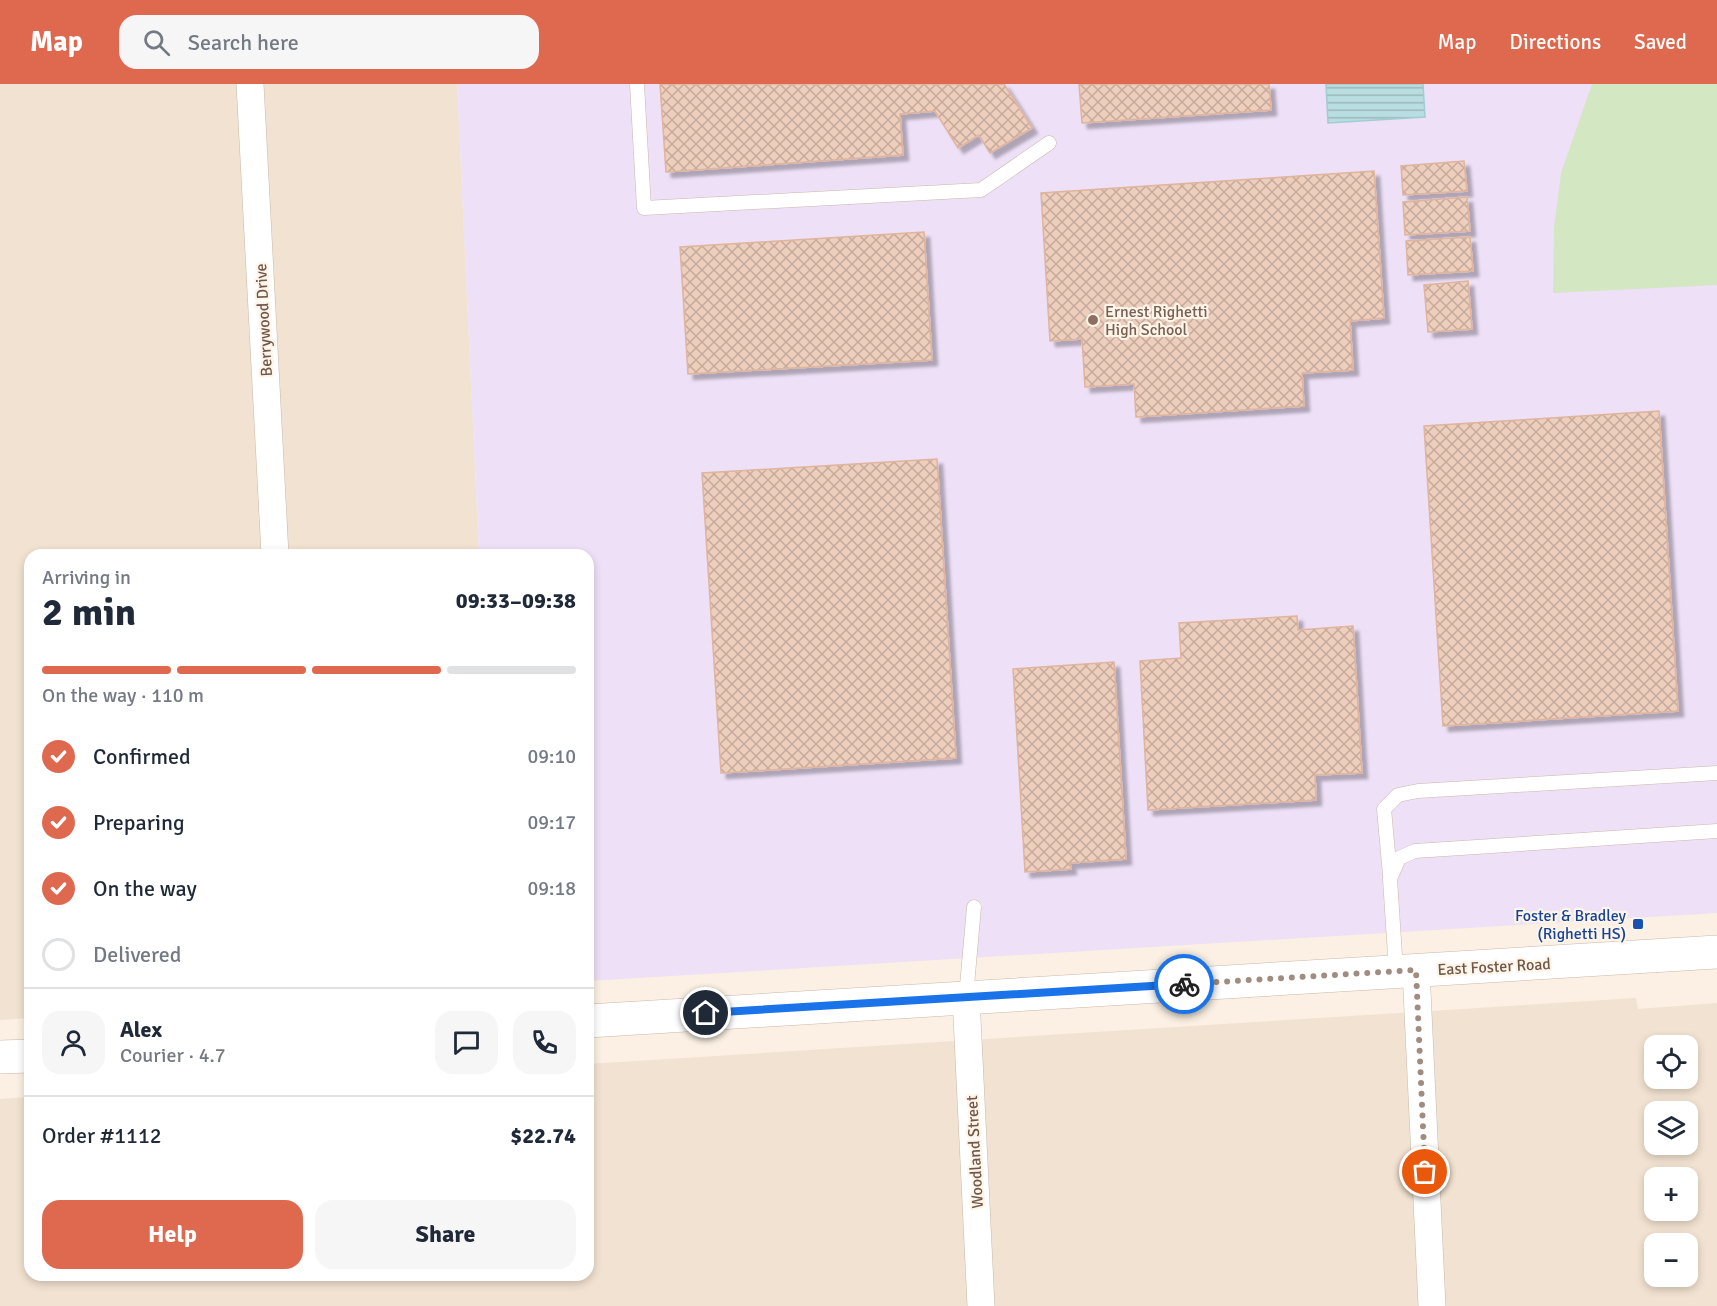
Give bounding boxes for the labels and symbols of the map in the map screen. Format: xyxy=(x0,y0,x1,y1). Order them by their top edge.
street label: Berrywood Drive xyxy=(251,263,277,377)
place label: Ernest Righetti High School xyxy=(1105,302,1208,340)
marker: Ernest Righetti High School xyxy=(1086,313,1100,327)
place label: Foster & Bradley (Righetti HS) xyxy=(1515,906,1627,944)
marker: Foster & Bradley (Righetti HS) xyxy=(1631,917,1645,931)
courier xyxy=(1154,954,1214,1014)
street label: East Foster Road xyxy=(1437,954,1551,980)
pin xyxy=(680,987,731,1038)
street label: Woodland Street xyxy=(962,1094,988,1209)
pin xyxy=(1399,1146,1450,1197)

